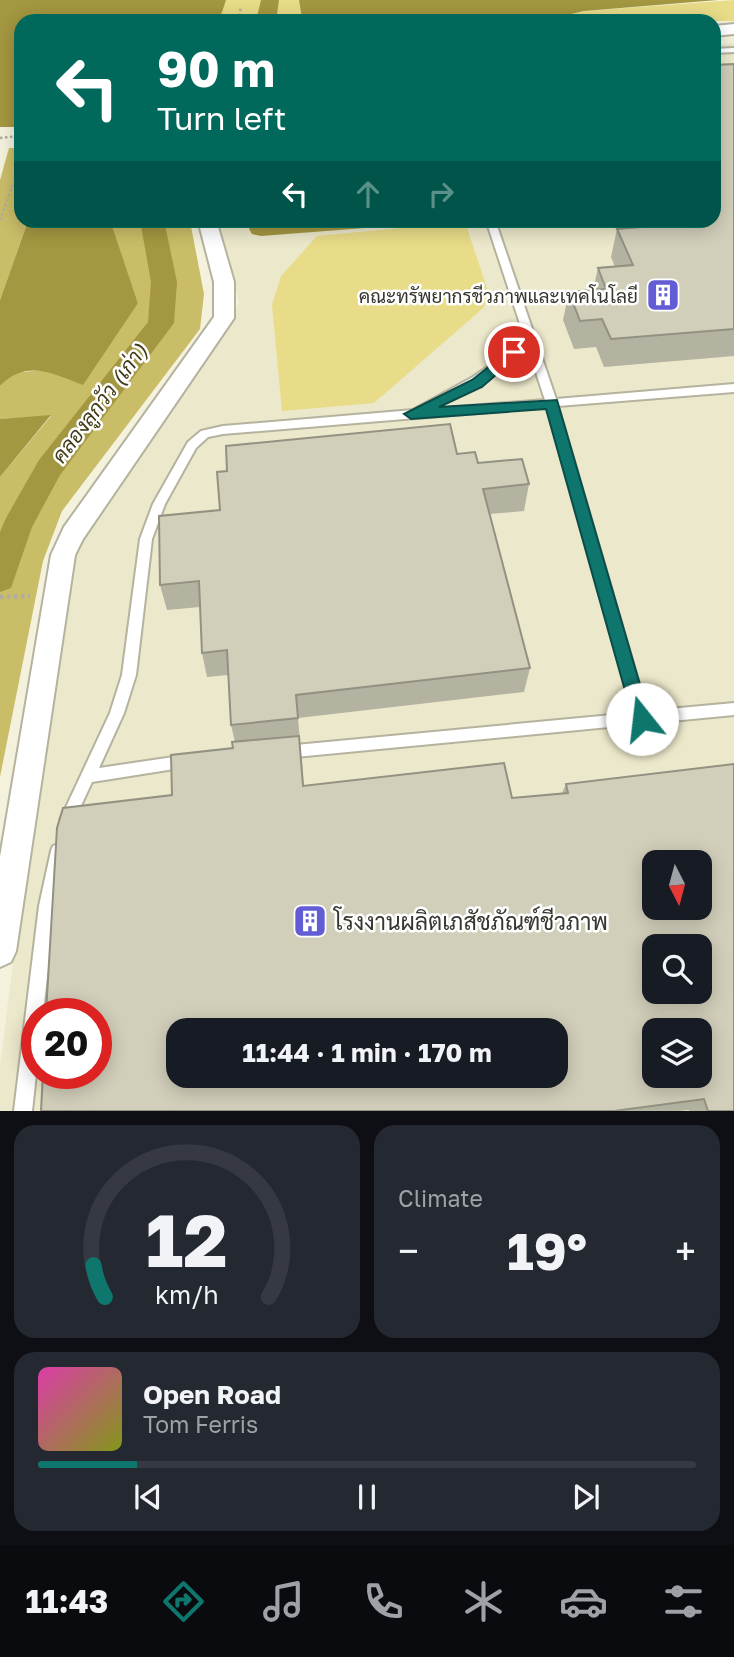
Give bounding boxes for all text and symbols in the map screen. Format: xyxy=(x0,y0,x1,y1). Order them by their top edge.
text: 90 m xyxy=(157,39,275,98)
icon: left xyxy=(42,42,133,133)
text: Turn left xyxy=(157,99,286,137)
icon: left xyxy=(276,175,314,213)
icon: ahead xyxy=(349,175,387,213)
icon: right xyxy=(422,175,460,213)
building icon: คณะทรัพยากรชีวภาพและเทคโนโลยี xyxy=(644,276,682,314)
place label: คณะทรัพยากรชีวภาพและเทคโนโลยี xyxy=(359,284,638,307)
pin xyxy=(484,322,544,382)
icon: arrive xyxy=(495,333,533,371)
water label: คลองลูกวัว (เก่า) xyxy=(46,338,155,470)
position arrow xyxy=(605,682,679,756)
north arrow xyxy=(642,850,712,920)
map controls xyxy=(642,850,712,1088)
building icon: โรงงานผลิตเภสัชภัณฑ์ชีวภาพ xyxy=(291,902,329,940)
place label: โรงงานผลิตเภสัชภัณฑ์ชีวภาพ xyxy=(332,906,608,935)
button: search xyxy=(642,934,712,1004)
speed limit sign: 20 xyxy=(21,998,112,1089)
button: layers xyxy=(642,1018,712,1088)
text: 11:44 · 1 min · 170 m xyxy=(242,1037,492,1068)
text: Climate xyxy=(398,1184,483,1212)
text: 12 xyxy=(146,1197,228,1284)
text: 19° xyxy=(507,1219,587,1281)
text: − xyxy=(398,1228,419,1273)
text: + xyxy=(675,1228,696,1273)
text: km/h xyxy=(155,1279,219,1310)
text: Open Road xyxy=(143,1379,281,1410)
text: Tom Ferris xyxy=(143,1410,258,1438)
icon: previous xyxy=(129,1478,167,1516)
icon: pause xyxy=(348,1478,386,1516)
icon: next xyxy=(567,1478,605,1516)
icon: directions xyxy=(159,1577,208,1626)
icon: music xyxy=(259,1577,308,1626)
icon: phone xyxy=(359,1577,408,1626)
icon: climate xyxy=(459,1577,508,1626)
icon: car xyxy=(559,1577,608,1626)
icon: filters xyxy=(659,1577,708,1626)
text: 11:43 xyxy=(26,1582,108,1620)

